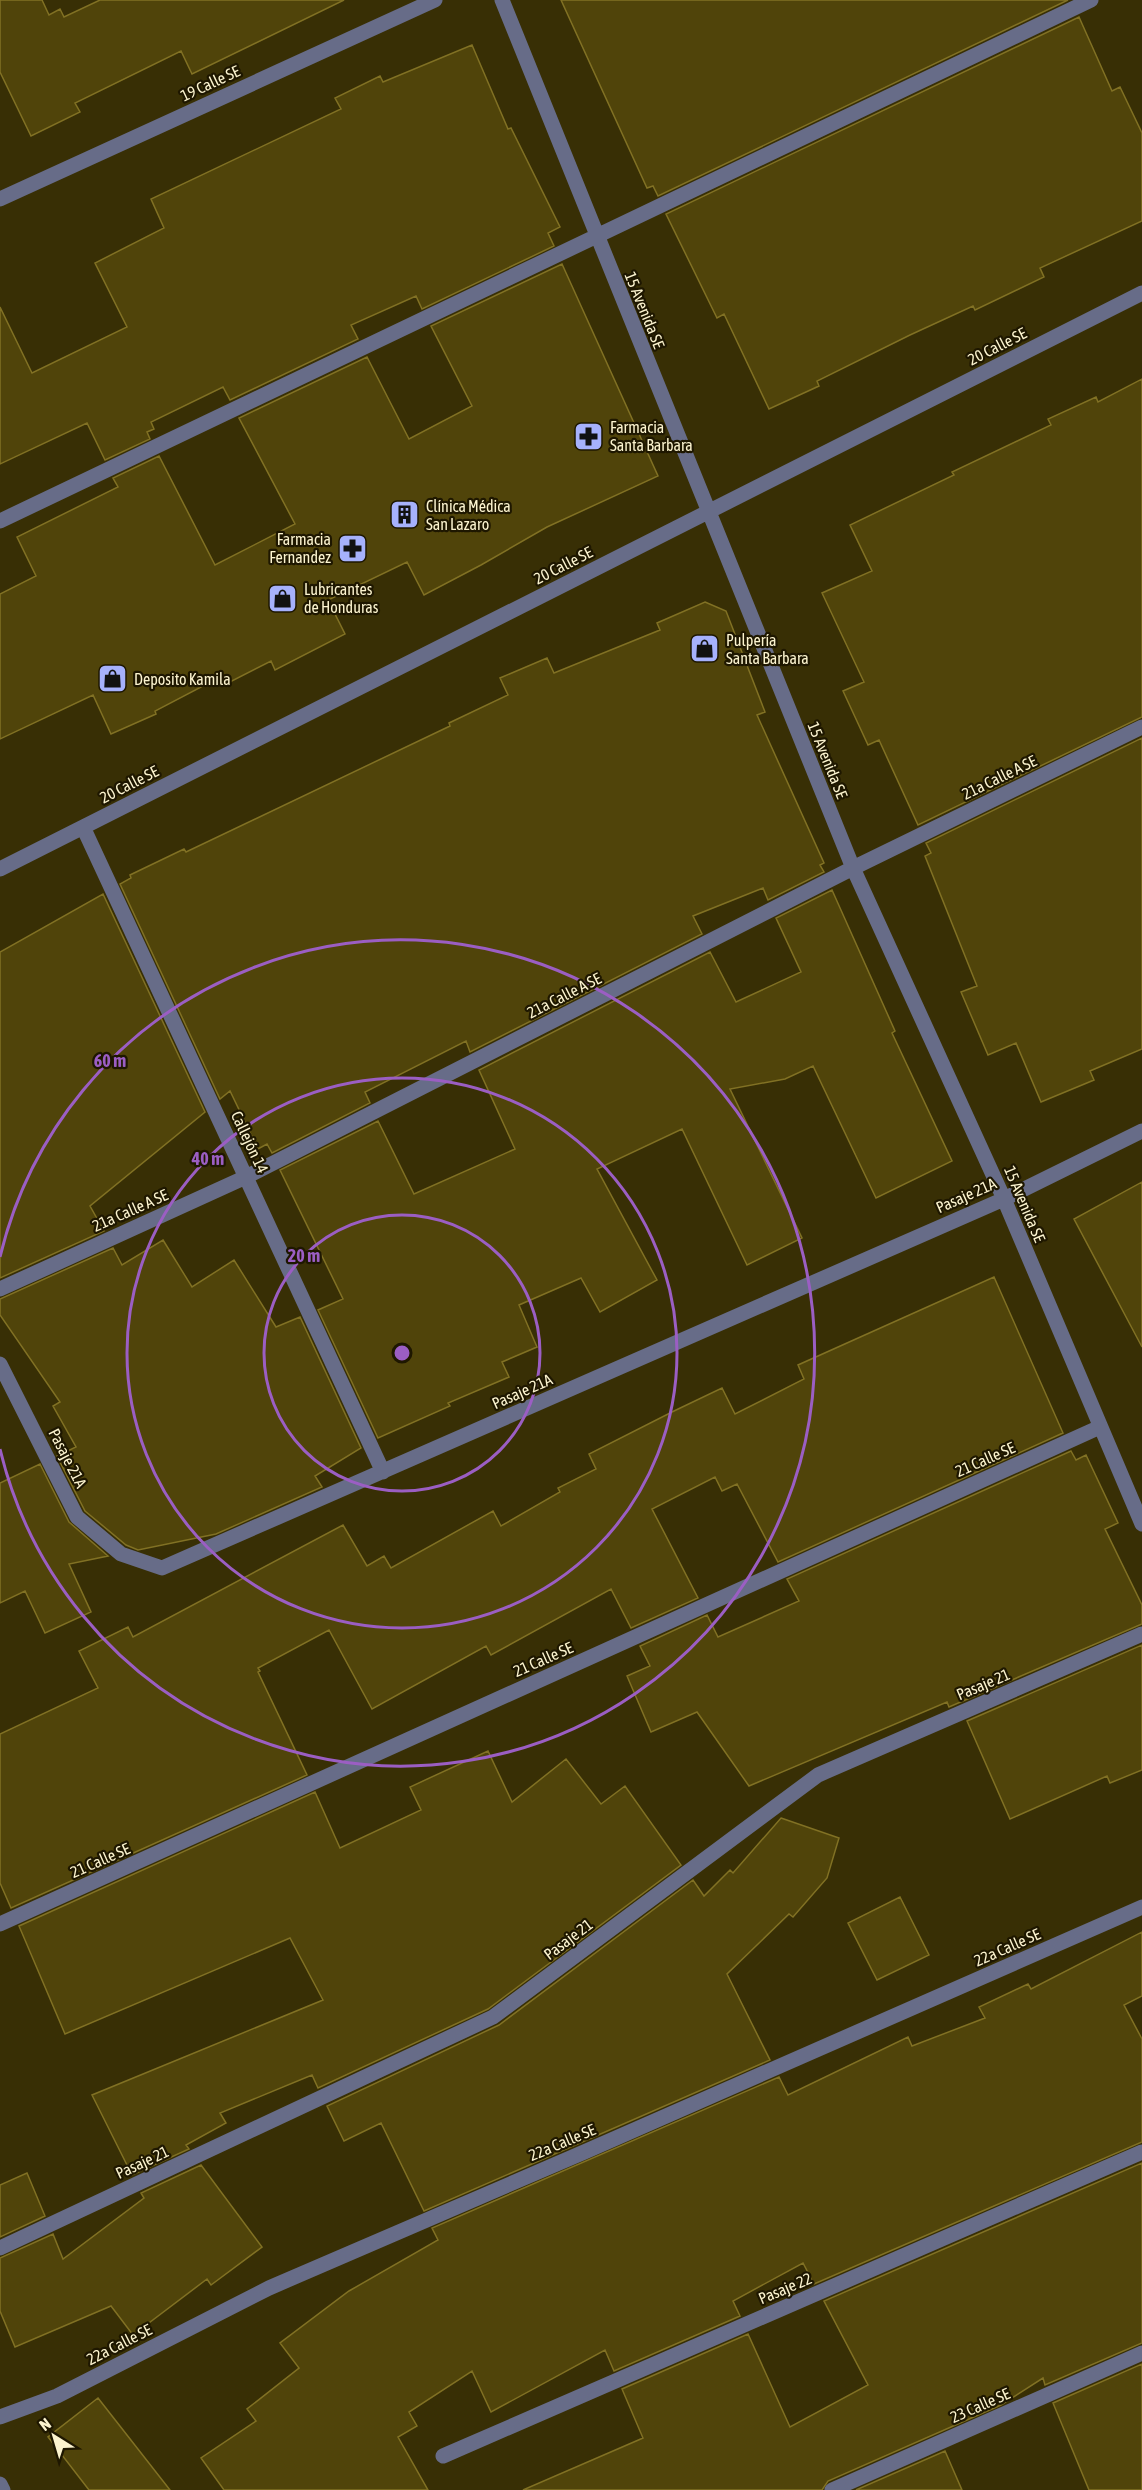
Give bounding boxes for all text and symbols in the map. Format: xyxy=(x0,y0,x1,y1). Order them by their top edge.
street label: 19 Calle SE xyxy=(178,61,243,105)
street label: 15 Avenida SE xyxy=(621,269,669,351)
street label: 20 Calle SE xyxy=(965,324,1029,368)
place label: Farmacia Santa Barbara xyxy=(610,418,693,454)
pharmacy icon: Farmacia Santa Barbara xyxy=(573,420,605,452)
place label: Clínica Médica San Lazaro xyxy=(426,497,511,533)
building icon: Clínica Médica San Lazaro xyxy=(389,499,421,531)
place label: Farmacia Fernandez xyxy=(269,530,331,566)
pharmacy icon: Farmacia Fernandez xyxy=(336,532,368,564)
street label: 20 Calle SE xyxy=(531,543,595,587)
place label: Lubricantes de Honduras xyxy=(304,580,379,616)
shop icon: Lubricantes de Honduras xyxy=(267,582,299,614)
place label: Pulpería Santa Barbara xyxy=(726,631,809,667)
shop icon: Pulpería Santa Barbara xyxy=(689,633,721,665)
shop icon: Deposito Kamila xyxy=(97,663,129,695)
place label: Deposito Kamila xyxy=(134,670,231,689)
street label: 15 Avenida SE xyxy=(804,719,852,801)
street label: 21a Calle A SE xyxy=(959,751,1039,803)
street label: 20 Calle SE xyxy=(97,762,161,806)
street label: 21a Calle A SE xyxy=(524,969,604,1021)
text: 60 m xyxy=(94,1050,126,1071)
street label: Callejón 14 xyxy=(227,1108,272,1176)
text: 40 m xyxy=(191,1148,224,1169)
street label: 15 Avenida SE xyxy=(1001,1163,1049,1245)
street label: Pasaje 21A xyxy=(933,1174,999,1217)
street label: 21a Calle A SE xyxy=(89,1185,171,1235)
text: 20 m xyxy=(288,1245,320,1266)
centre of rings xyxy=(392,1343,412,1363)
street label: Pasaje 21A xyxy=(489,1370,555,1413)
street label: Pasaje 21A xyxy=(45,1425,91,1491)
street label: 21 Calle SE xyxy=(952,1438,1018,1480)
street label: 21 Calle SE xyxy=(510,1638,576,1680)
street label: Pasaje 21 xyxy=(954,1665,1013,1704)
street label: 21 Calle SE xyxy=(67,1839,133,1881)
street label: Pasaje 21 xyxy=(540,1915,596,1964)
street label: 22a Calle SE xyxy=(971,1924,1043,1970)
street label: 22a Calle SE xyxy=(526,2120,598,2164)
street label: Pasaje 21 xyxy=(113,2142,172,2183)
street label: Pasaje 22 xyxy=(756,2269,815,2308)
street label: 22a Calle SE xyxy=(83,2320,155,2368)
street label: 23 Calle SE xyxy=(947,2384,1013,2426)
north arrow xyxy=(24,2406,84,2466)
text: N xyxy=(36,2414,54,2434)

